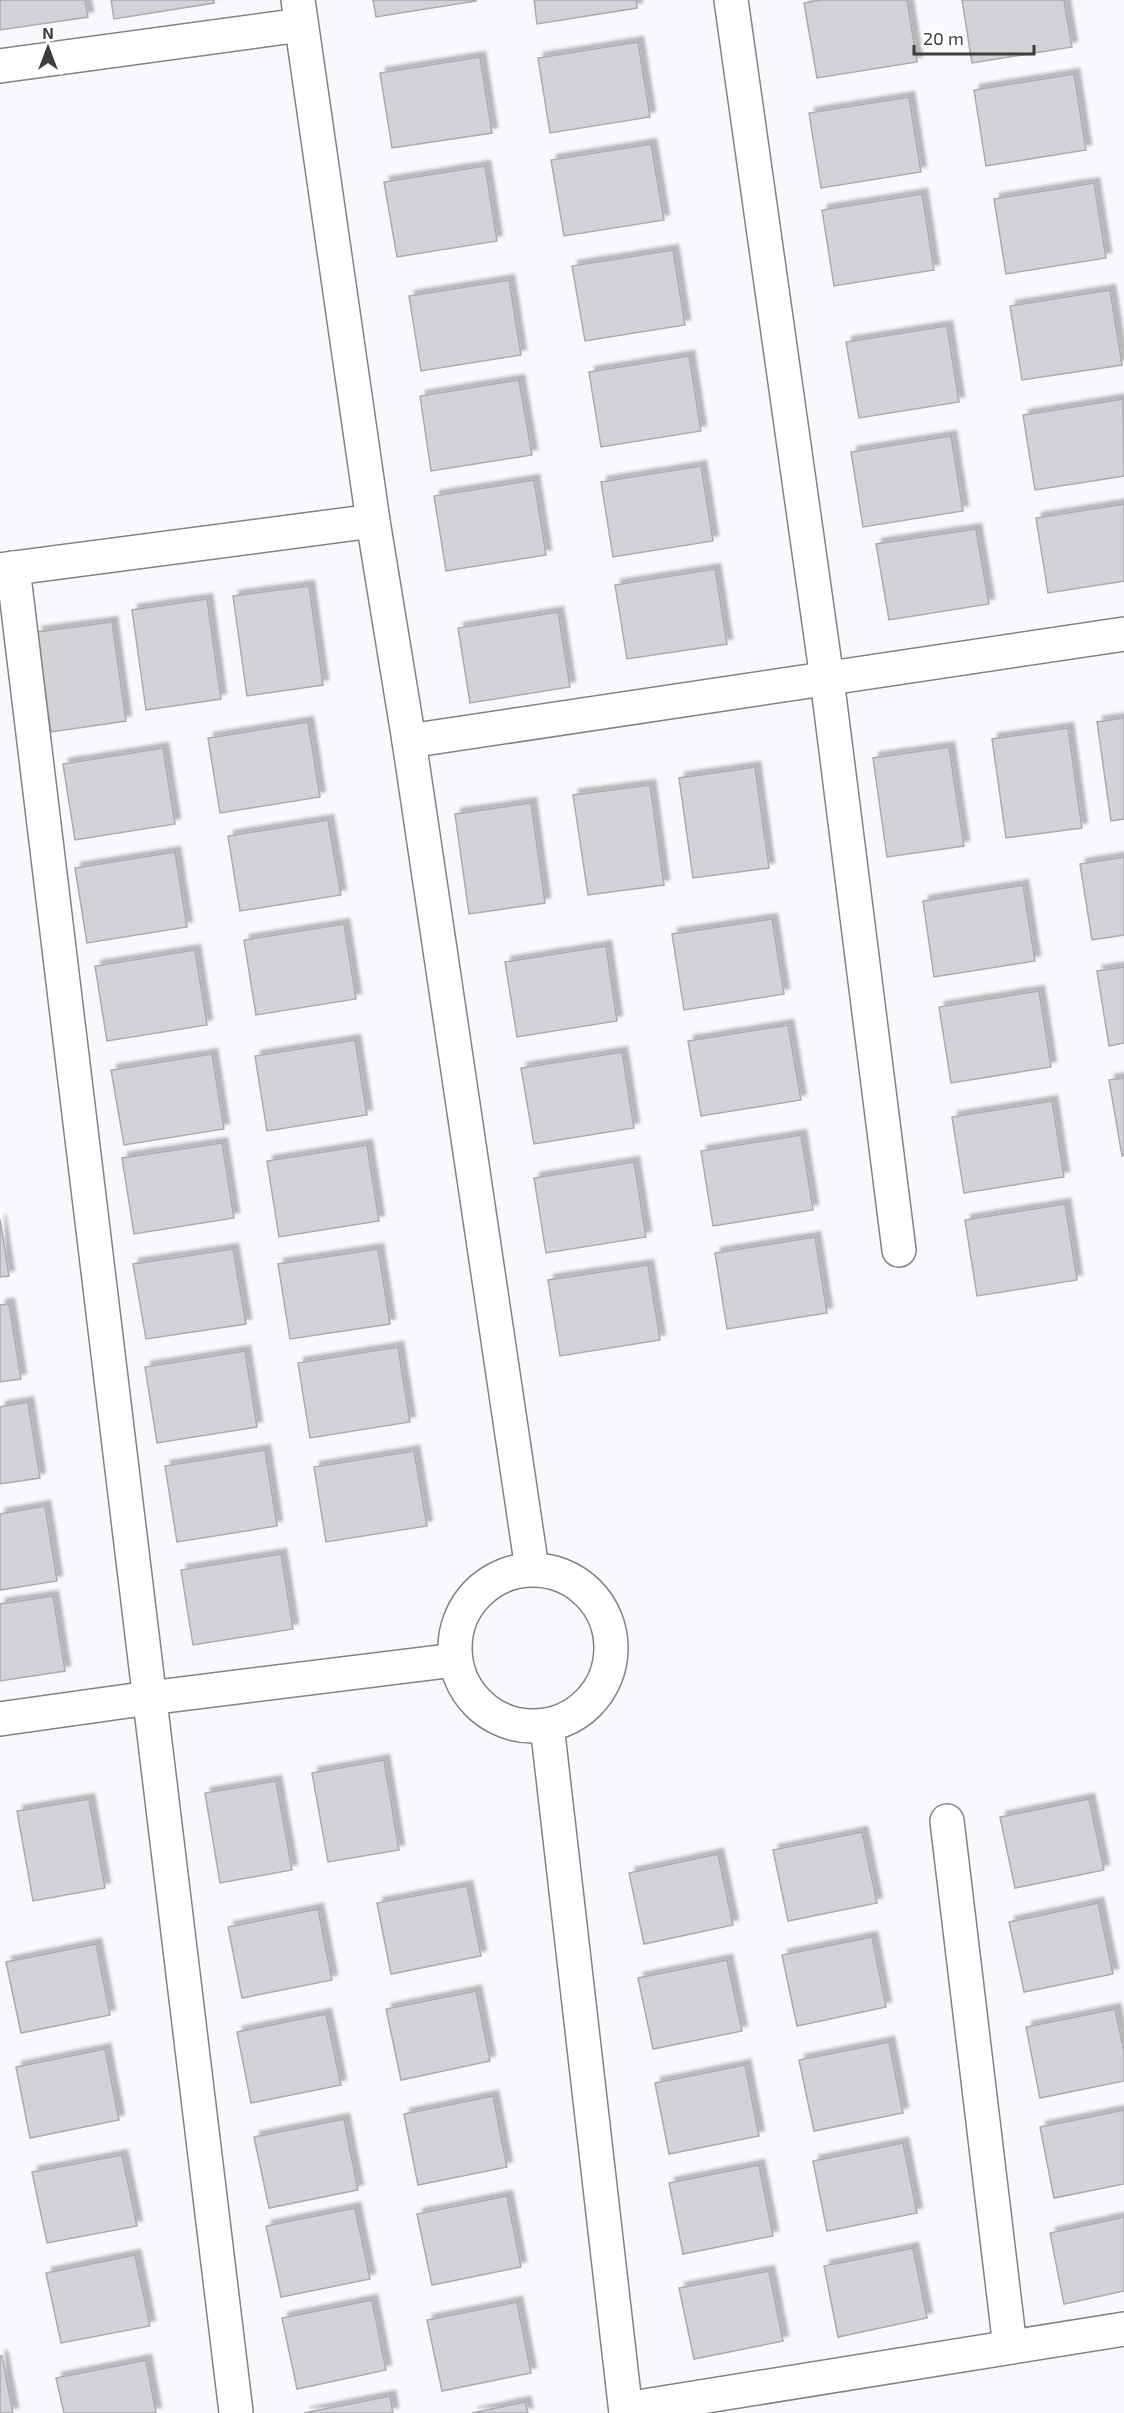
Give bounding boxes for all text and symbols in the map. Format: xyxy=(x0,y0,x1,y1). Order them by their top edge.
north arrow xyxy=(18,18,78,78)
scale bar xyxy=(914,18,1034,56)
text: N xyxy=(42,23,54,42)
text: 20 m xyxy=(923,27,964,49)

